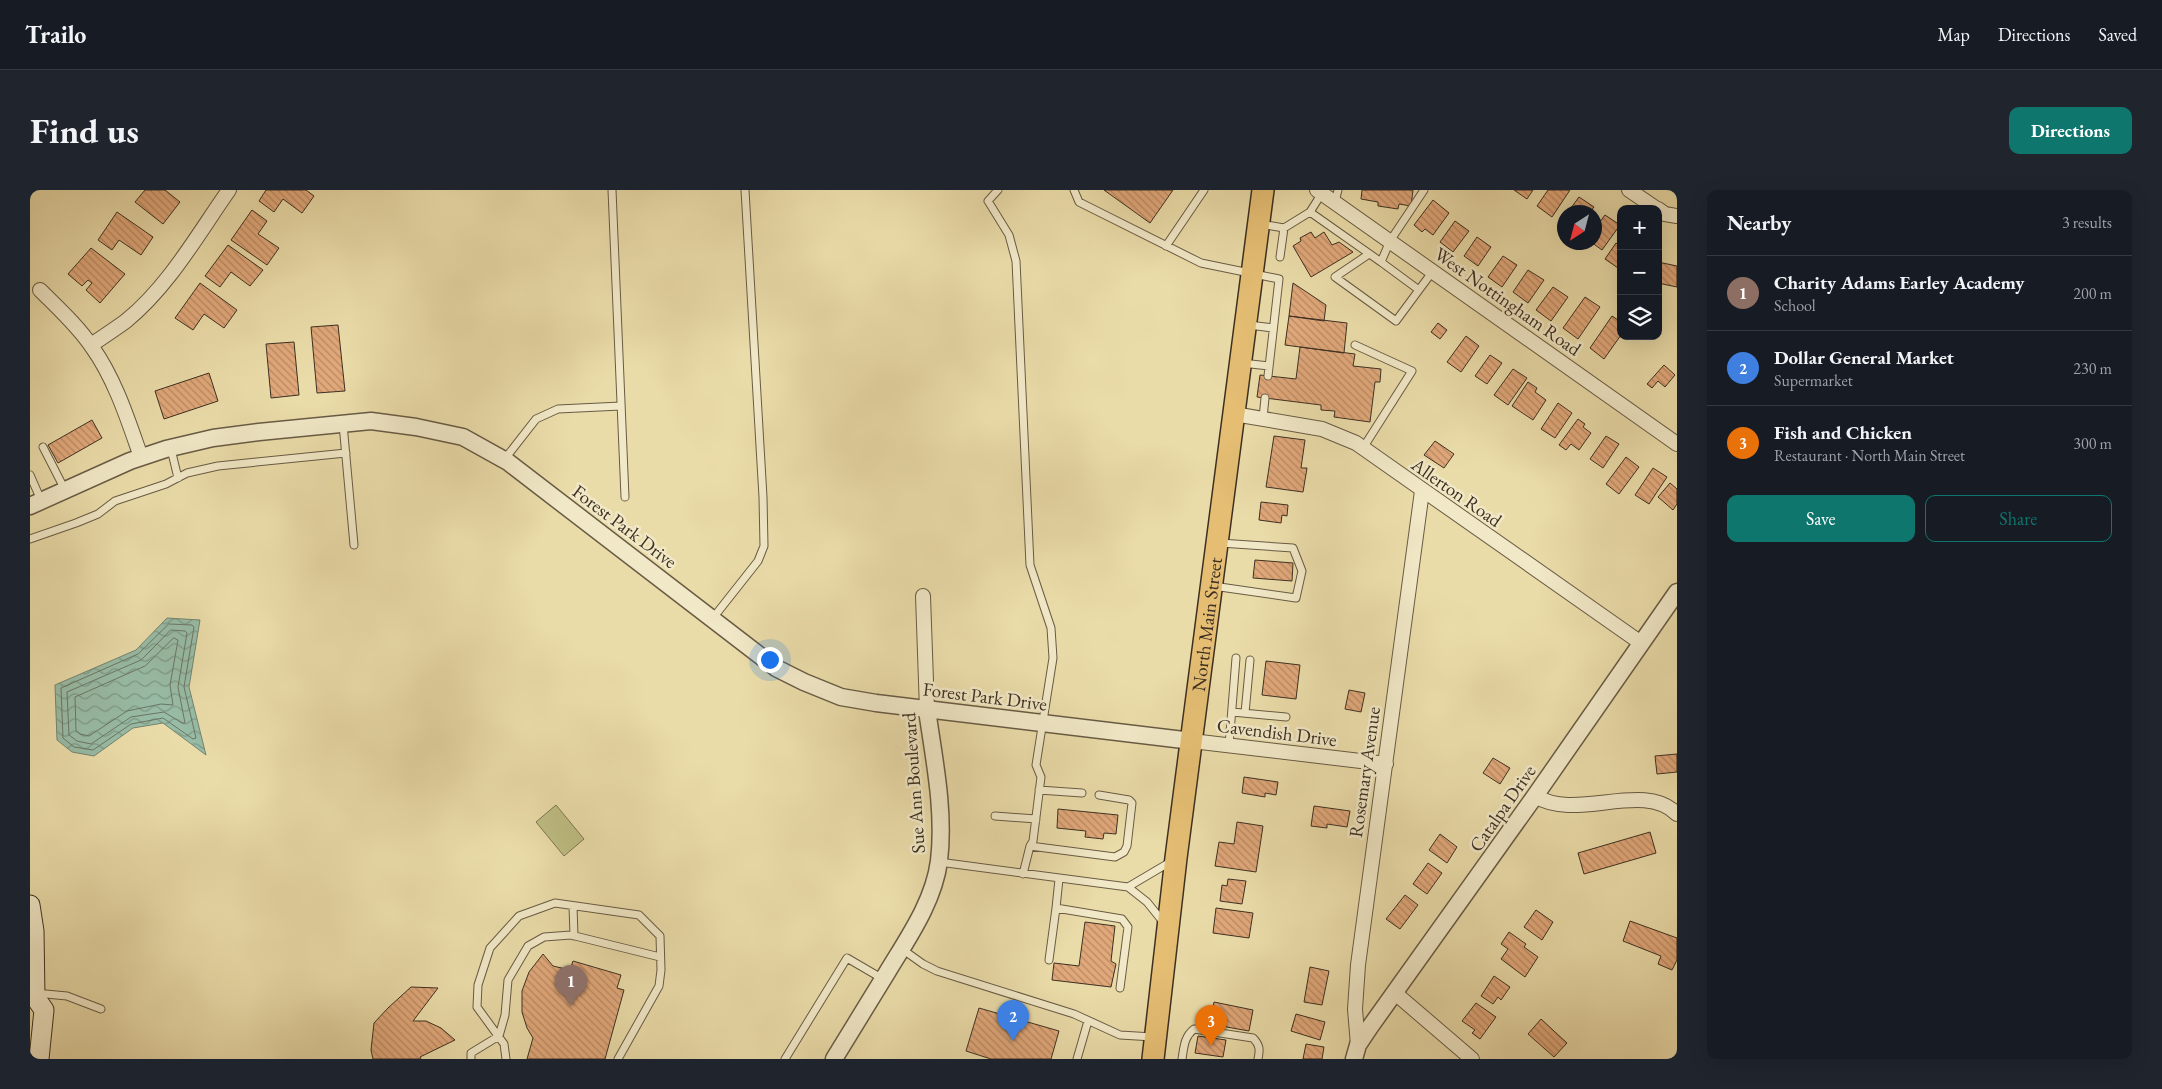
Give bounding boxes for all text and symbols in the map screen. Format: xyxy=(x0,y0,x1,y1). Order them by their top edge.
text: Trailo xyxy=(25,19,86,50)
text: Map xyxy=(1938,23,1970,46)
text: Directions xyxy=(1998,23,2070,46)
text: Saved xyxy=(2098,23,2137,46)
button: Directions xyxy=(2009,107,2132,154)
text: Find us xyxy=(30,108,139,153)
north arrow xyxy=(1557,205,1602,250)
map controls xyxy=(1617,205,1662,340)
button: + xyxy=(1617,205,1662,250)
text: Nearby xyxy=(1727,209,1791,236)
text: 3 results xyxy=(2062,212,2112,233)
street label: West Nottingham Road xyxy=(1429,241,1586,362)
button: − xyxy=(1617,250,1662,295)
text: Charity Adams Earley Academy xyxy=(1774,270,2025,295)
text: 1 xyxy=(1739,283,1747,304)
text: 200 m xyxy=(2073,283,2112,304)
button: layers xyxy=(1617,295,1662,340)
text: School xyxy=(1774,295,1816,316)
text: Dollar General Market xyxy=(1774,345,1954,370)
text: 2 xyxy=(1739,358,1747,379)
text: 230 m xyxy=(2073,358,2112,379)
text: Supermarket xyxy=(1774,370,1853,391)
text: Fish and Chicken xyxy=(1774,420,1912,445)
text: 3 xyxy=(1739,433,1747,454)
text: 300 m xyxy=(2073,433,2112,454)
text: Restaurant · North Main Street xyxy=(1774,445,1965,466)
street label: Allerton Road xyxy=(1406,451,1507,533)
street label: Forest Park Drive xyxy=(567,479,682,574)
button: Save xyxy=(1727,495,1915,542)
button: Share xyxy=(1925,495,2112,542)
street label: North Main Street xyxy=(1186,556,1228,693)
your location xyxy=(757,647,783,673)
street label: Forest Park Drive xyxy=(921,676,1048,717)
street label: Rosemary Avenue xyxy=(1343,705,1386,839)
street label: Sue Ann Boulevard xyxy=(896,711,931,854)
street label: Cavendish Drive xyxy=(1216,713,1338,752)
street label: Catalpa Drive xyxy=(1463,760,1542,857)
pin: 1 xyxy=(555,965,587,1006)
pin: 2 xyxy=(997,1000,1029,1041)
pin: 3 xyxy=(1195,1005,1227,1046)

